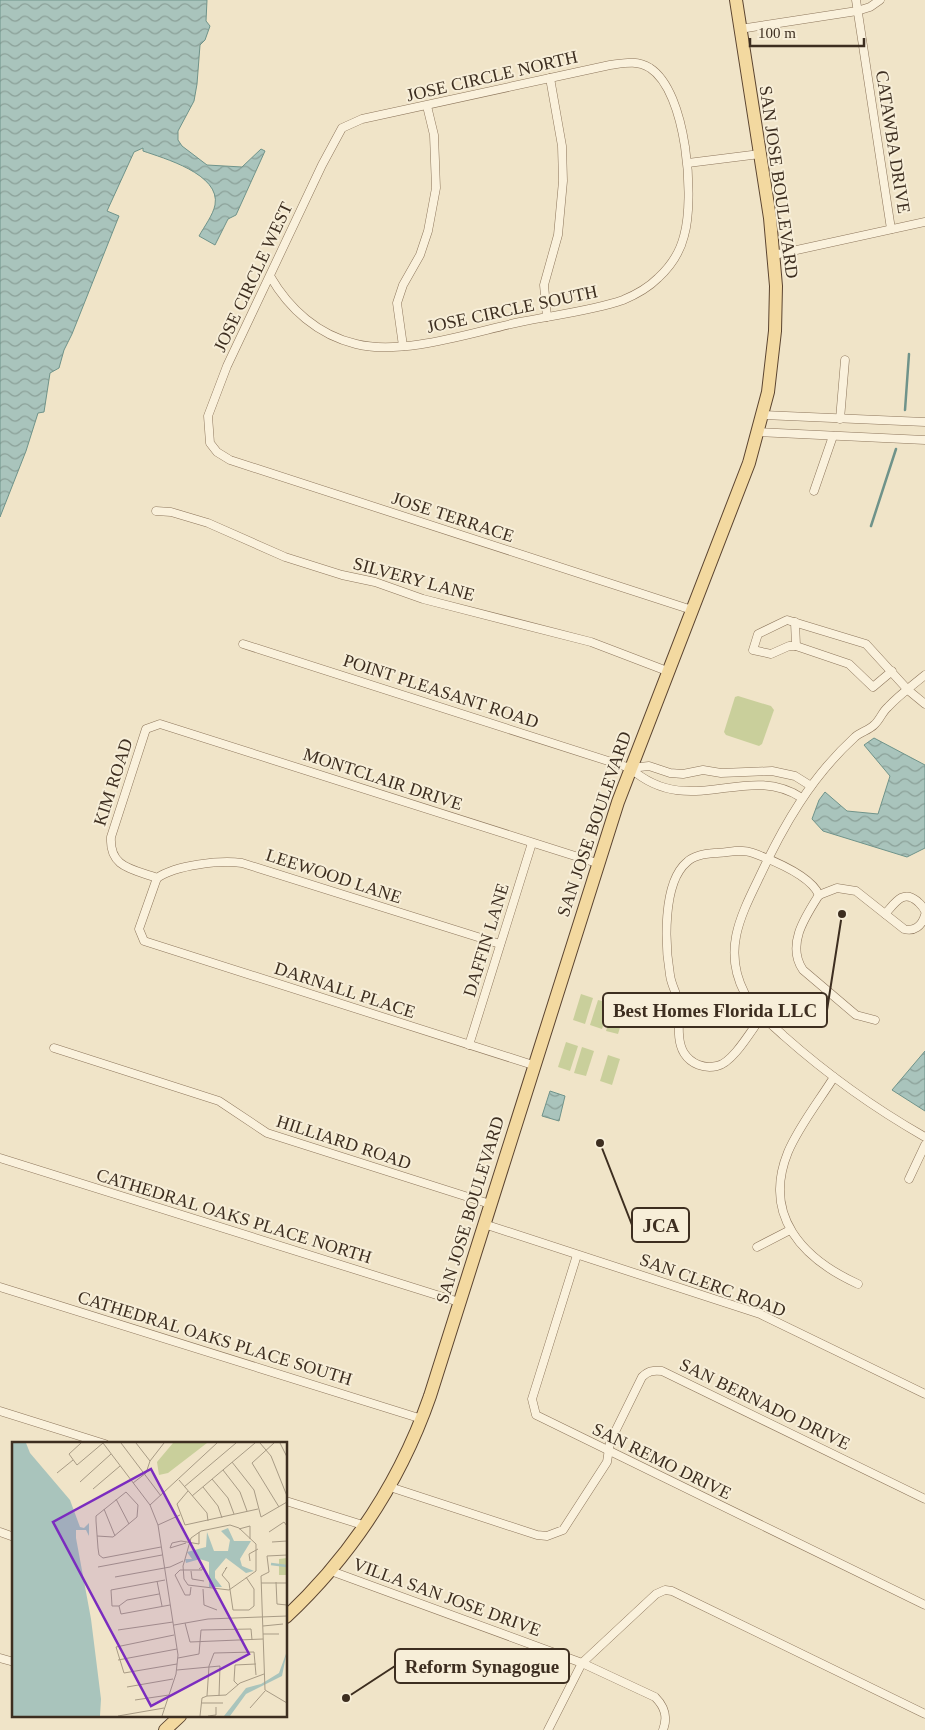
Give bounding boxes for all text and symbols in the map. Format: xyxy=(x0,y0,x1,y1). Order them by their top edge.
scale bar xyxy=(750,15,864,47)
text: 100 m xyxy=(758,25,796,41)
street label: JOSE CIRCLE NORTH xyxy=(405,47,579,105)
street label: CATAWBA DRIVE xyxy=(872,69,914,215)
street label: SAN JOSE BOULEVARD xyxy=(756,84,802,280)
street label: JOSE CIRCLE WEST xyxy=(210,199,296,355)
street label: JOSE CIRCLE SOUTH xyxy=(425,281,599,337)
street label: JOSE TERRACE xyxy=(389,488,517,546)
street label: SILVERY LANE xyxy=(351,553,477,605)
street label: POINT PLEASANT ROAD xyxy=(341,650,541,732)
street label: SAN JOSE BOULEVARD xyxy=(553,729,635,919)
street label: KIM ROAD xyxy=(90,736,136,828)
street label: MONTCLAIR DRIVE xyxy=(301,744,465,814)
street label: LEEWOOD LANE xyxy=(264,845,404,907)
street label: DAFFIN LANE xyxy=(459,881,513,999)
street label: DARNALL PLACE xyxy=(272,958,418,1022)
callout: Best Homes Florida LLC xyxy=(603,993,827,1027)
text: Best Homes Florida LLC xyxy=(613,1000,817,1021)
street label: HILLIARD ROAD xyxy=(274,1111,414,1173)
street label: SAN JOSE BOULEVARD xyxy=(432,1114,508,1306)
street label: CATHEDRAL OAKS PLACE NORTH xyxy=(94,1165,374,1267)
callout: JCA xyxy=(632,1208,689,1242)
text: JCA xyxy=(643,1215,680,1236)
street label: SAN CLERC ROAD xyxy=(637,1249,789,1321)
street label: CATHEDRAL OAKS PLACE SOUTH xyxy=(75,1287,355,1389)
street label: SAN BERNADO DRIVE xyxy=(677,1354,853,1454)
street label: SAN REMO DRIVE xyxy=(589,1419,735,1503)
inset map xyxy=(12,1442,288,1718)
street label: VILLA SAN JOSE DRIVE xyxy=(350,1554,544,1640)
callout: Reform Synagogue xyxy=(395,1649,569,1683)
text: Reform Synagogue xyxy=(405,1656,559,1677)

